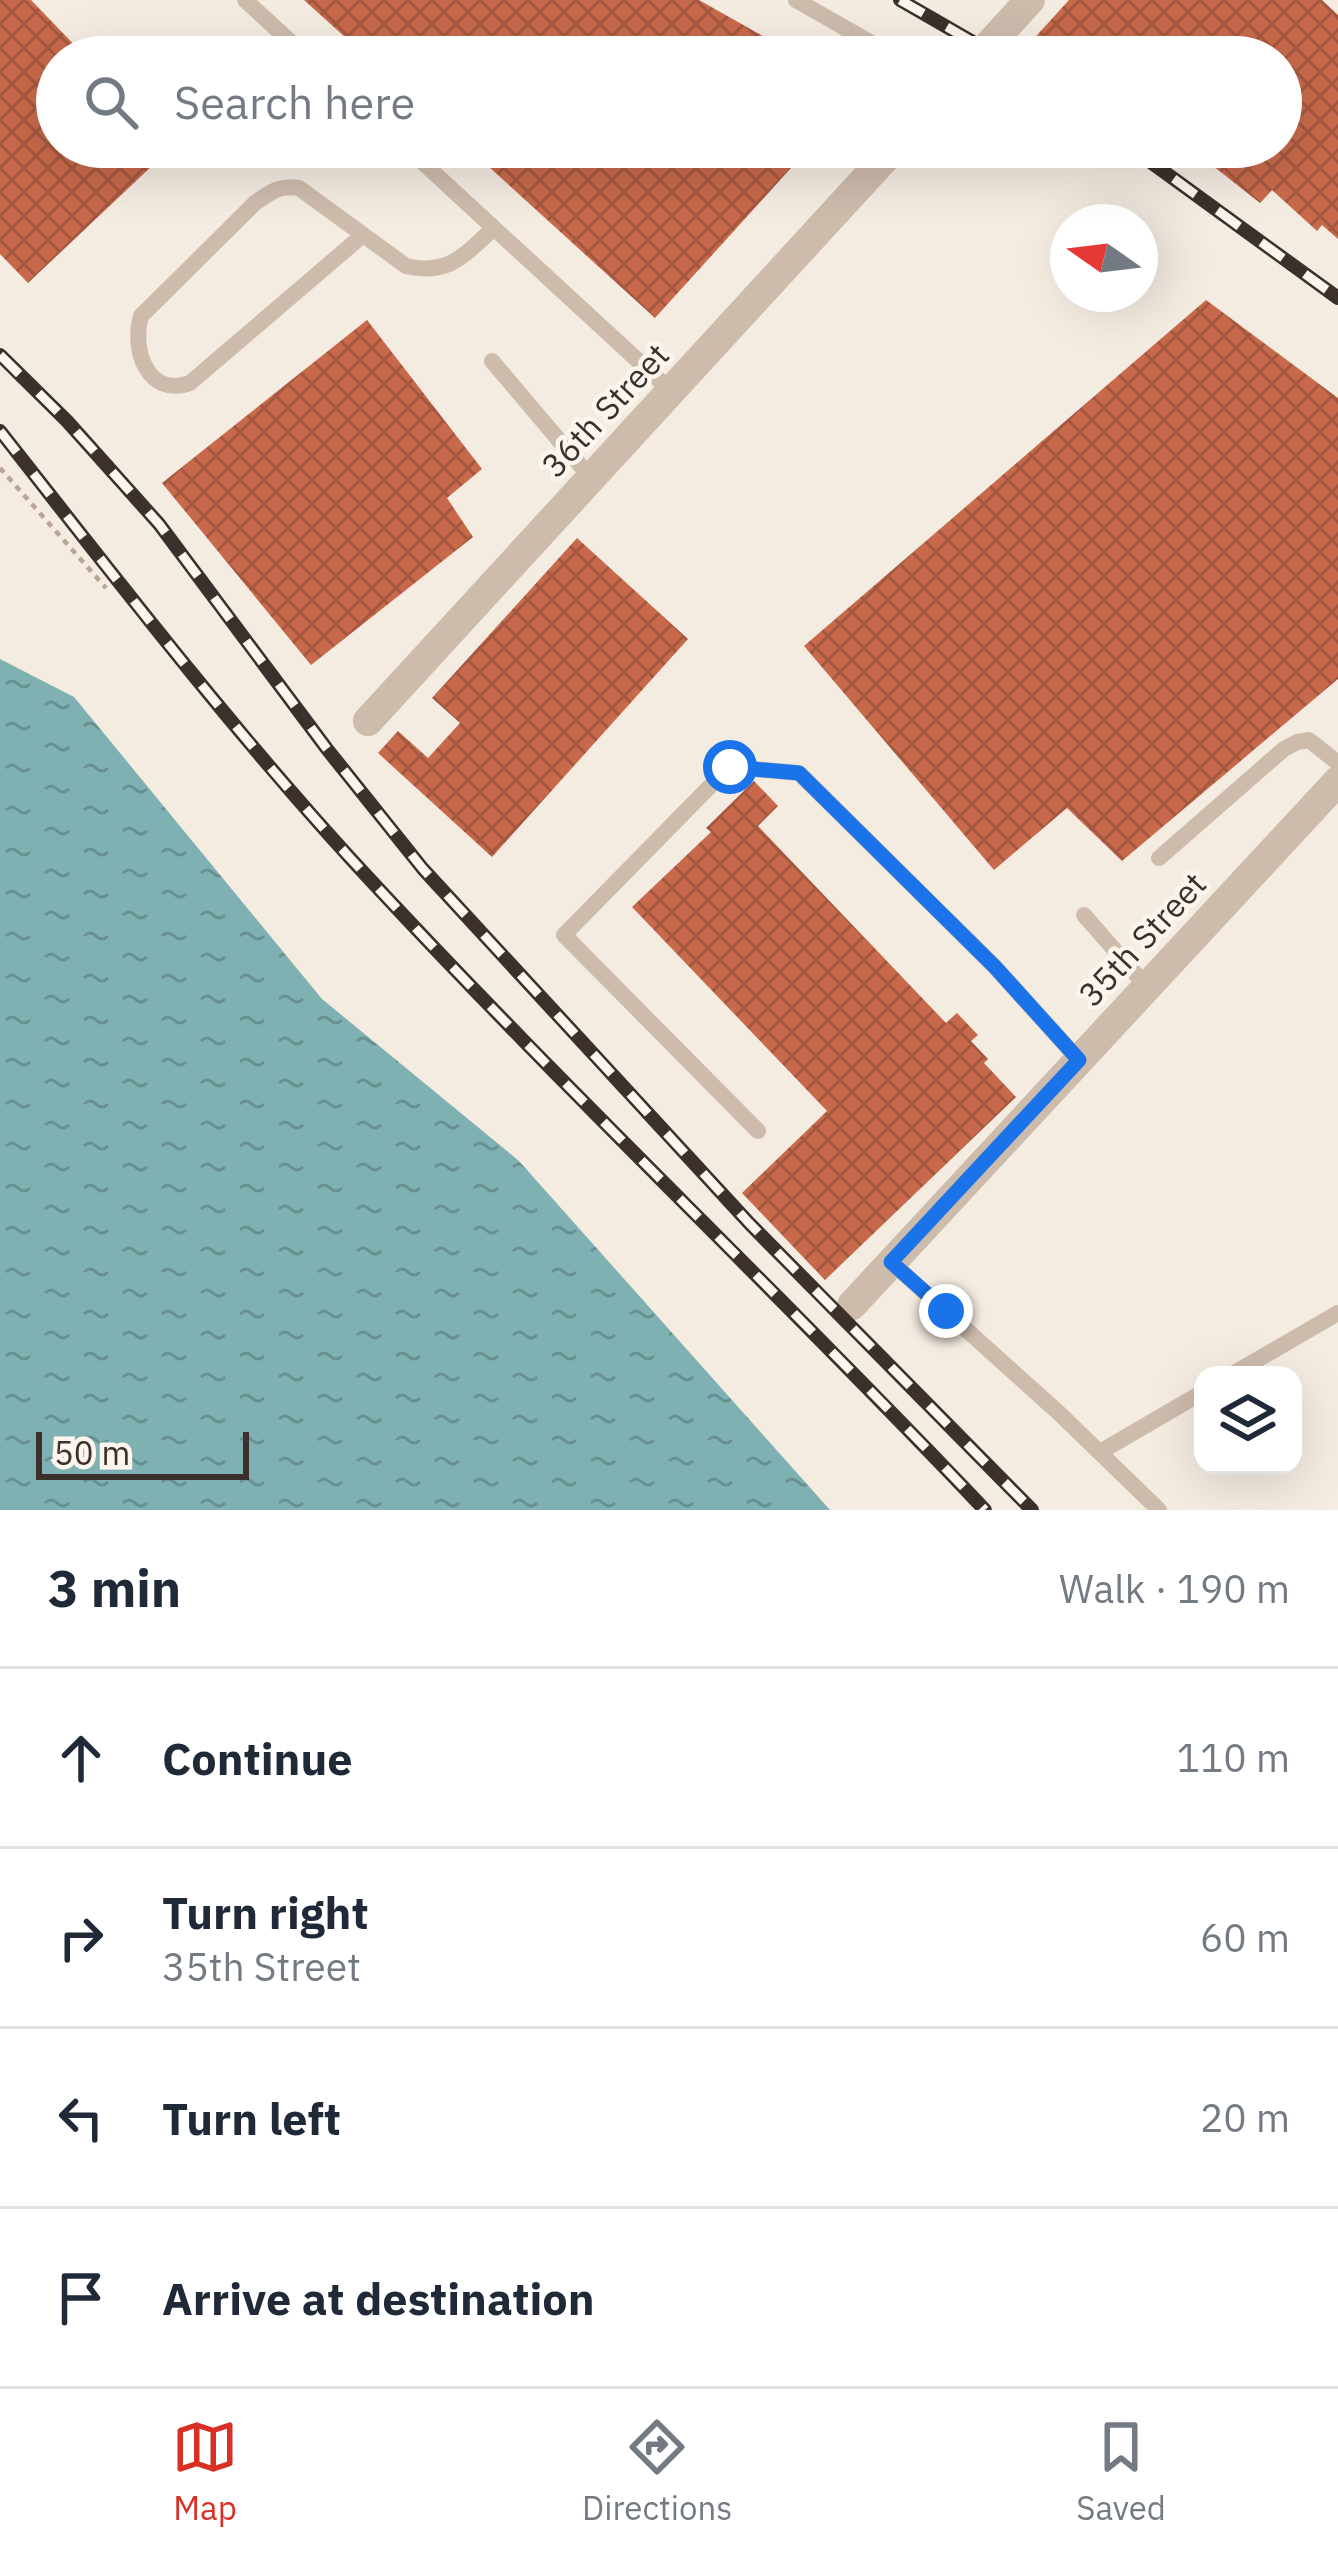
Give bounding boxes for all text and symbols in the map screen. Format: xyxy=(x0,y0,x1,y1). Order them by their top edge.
search box xyxy=(36,36,1302,168)
icon: search xyxy=(78,69,144,135)
text: Search here xyxy=(174,73,415,131)
north arrow xyxy=(1050,204,1158,312)
street label: 36th Street xyxy=(532,333,678,486)
route start xyxy=(703,740,757,794)
street label: 35th Street xyxy=(1069,862,1215,1015)
route end xyxy=(919,1284,973,1338)
map controls xyxy=(1194,1366,1302,1474)
button: layers xyxy=(1194,1366,1302,1474)
scale bar xyxy=(36,1426,249,1479)
text: 50 m xyxy=(54,1431,130,1474)
text: 3 min xyxy=(48,1555,181,1621)
text: Walk · 190 m xyxy=(1059,1563,1290,1614)
icon: ahead xyxy=(48,1725,114,1791)
text: Continue xyxy=(162,1729,353,1787)
text: 110 m xyxy=(1177,1732,1290,1783)
text: Turn right xyxy=(162,1883,369,1941)
icon: right xyxy=(48,1905,114,1971)
text: 60 m xyxy=(1200,1912,1290,1963)
text: 35th Street xyxy=(162,1941,361,1992)
icon: left xyxy=(48,2085,114,2151)
text: Turn left xyxy=(162,2089,341,2147)
text: 20 m xyxy=(1200,2092,1290,2143)
icon: arrive xyxy=(48,2265,114,2331)
text: Arrive at destination xyxy=(162,2269,595,2327)
tab: Map xyxy=(172,2414,238,2529)
tab: Directions xyxy=(582,2414,732,2529)
tab: Saved xyxy=(1076,2414,1166,2529)

